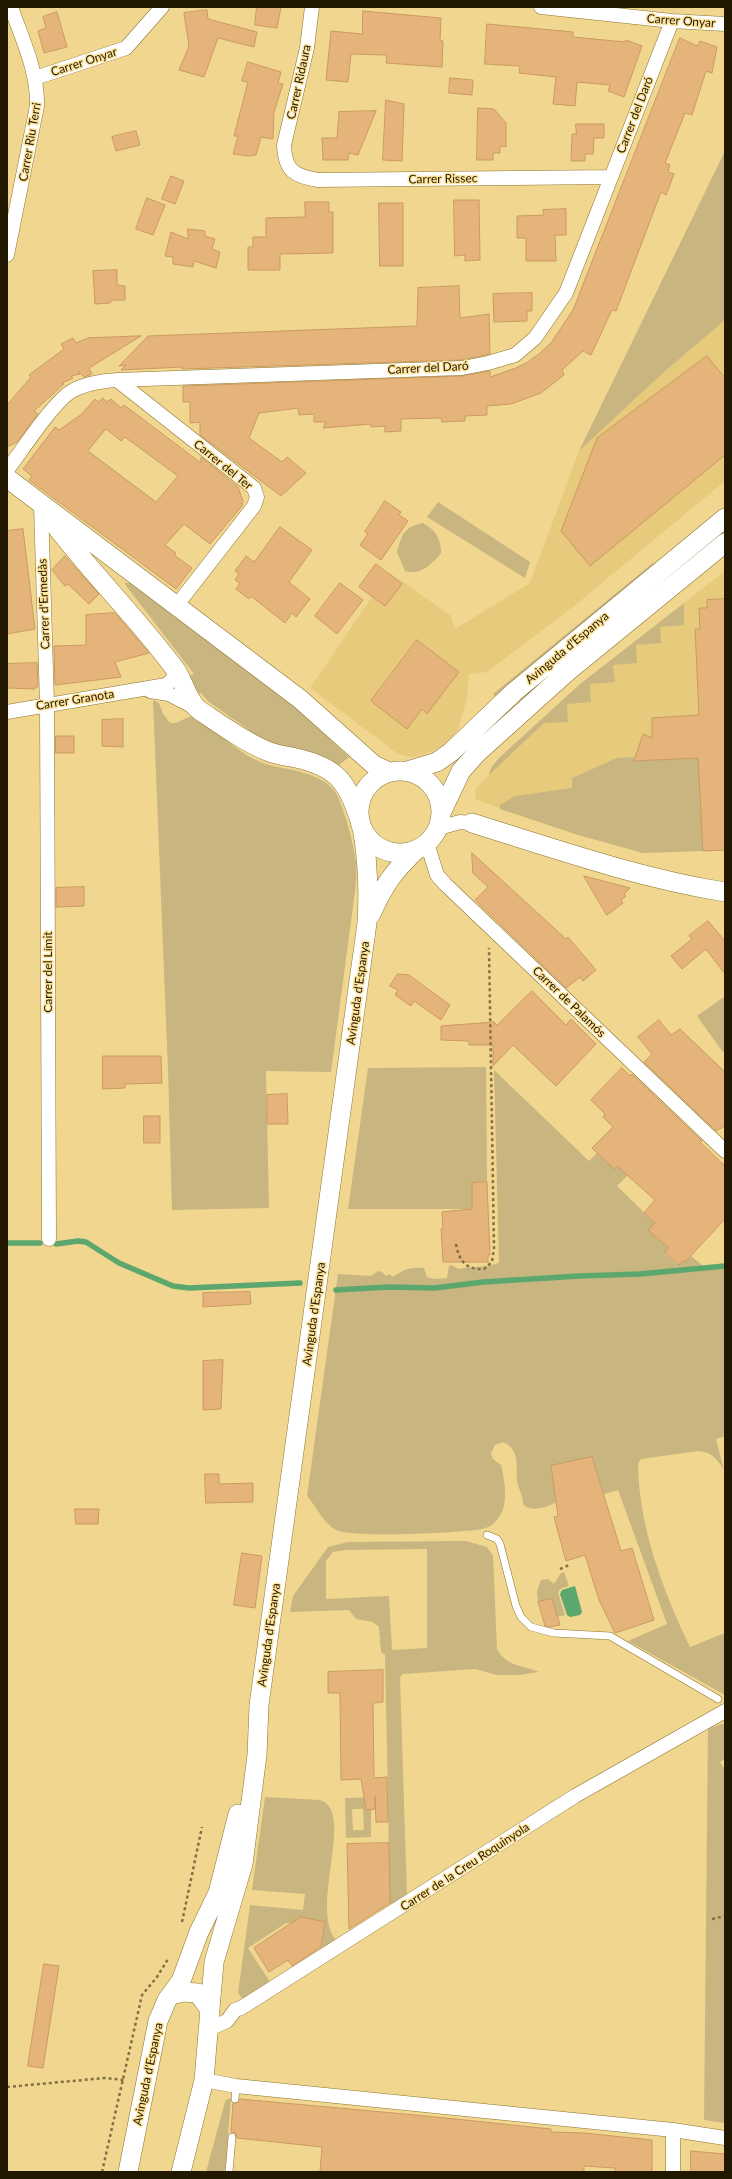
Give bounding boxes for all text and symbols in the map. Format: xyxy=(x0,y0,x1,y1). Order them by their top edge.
street label: Carrer Onyar xyxy=(646,11,716,31)
street label: Carrer Ridaura xyxy=(284,43,314,121)
street label: Carrer Onyar xyxy=(49,45,119,79)
street label: Carrer del Daró xyxy=(614,75,656,155)
street label: Carrer Riu Terri xyxy=(16,101,44,183)
street label: Carrer Rissec xyxy=(408,171,478,187)
street label: Carrer del Daró xyxy=(387,359,469,377)
street label: Carrer del Ter xyxy=(191,437,255,493)
street label: Carrer d'Ermedàs xyxy=(35,558,53,650)
street label: Avinguda d'Espanya xyxy=(522,609,612,687)
street label: Carrer Granota xyxy=(35,687,115,713)
street label: Carrer del Límit xyxy=(41,931,55,1013)
street label: Avinguda d'Espanya xyxy=(344,940,372,1046)
street label: Carrer de Palamós xyxy=(529,963,609,1041)
street label: Avinguda d'Espanya xyxy=(300,1261,328,1367)
street label: Avinguda d'Espanya xyxy=(255,1582,283,1688)
street label: Carrer de la Creu Roquinyola xyxy=(398,1820,532,1914)
street label: Avinguda d'Espanya xyxy=(130,2021,166,2127)

